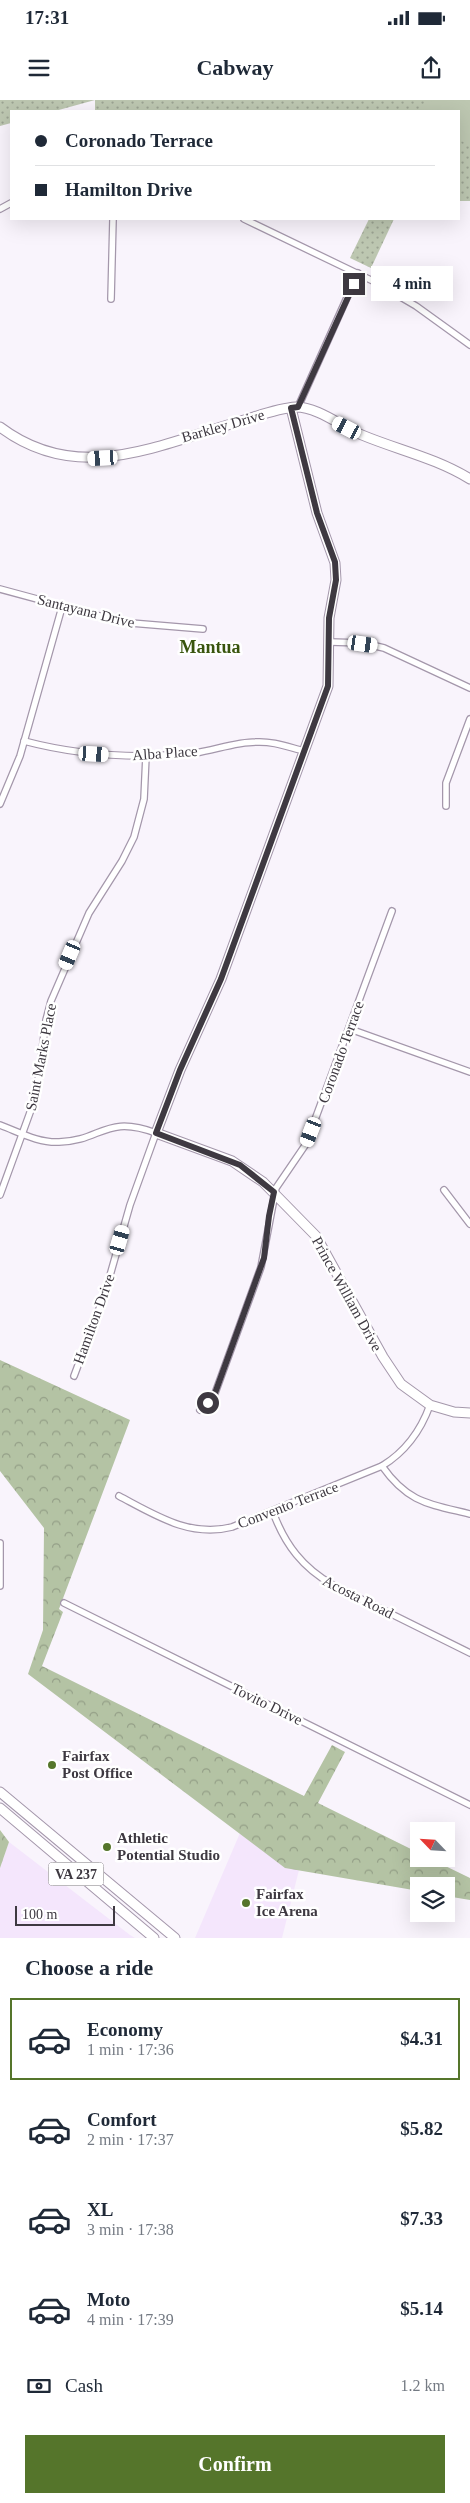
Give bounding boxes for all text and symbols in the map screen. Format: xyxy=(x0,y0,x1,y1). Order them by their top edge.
text: 17:31 xyxy=(25,7,69,28)
icon: menu xyxy=(25,54,53,82)
icon: share xyxy=(417,54,445,82)
text: Cabway xyxy=(196,55,274,80)
text: Coronado Terrace xyxy=(65,130,213,151)
text: Hamilton Drive xyxy=(65,179,192,200)
callout: 4 min xyxy=(372,266,454,302)
route end xyxy=(343,273,365,295)
text: 4 min xyxy=(393,275,431,292)
street label: Barkley Drive xyxy=(180,406,267,445)
car xyxy=(330,415,363,441)
car xyxy=(87,450,118,466)
street label: Santayana Drive xyxy=(36,591,137,631)
car xyxy=(347,634,378,654)
district label: Mantua xyxy=(179,637,241,657)
street label: Alba Place xyxy=(132,743,199,763)
car xyxy=(78,746,109,762)
car xyxy=(57,938,82,972)
street label: Coronado Terrace xyxy=(315,998,367,1105)
street label: Saint Marks Place xyxy=(23,1002,59,1112)
car xyxy=(298,1115,323,1149)
car xyxy=(108,1224,131,1256)
street label: Prince William Drive xyxy=(309,1234,385,1354)
street label: Hamilton Drive xyxy=(70,1272,118,1366)
route start xyxy=(197,1392,219,1414)
street label: Convento Terrace xyxy=(235,1478,341,1532)
street label: Acosta Road xyxy=(320,1572,396,1622)
street label: Tovito Drive xyxy=(229,1680,305,1728)
place label: Fairfax Post Office xyxy=(62,1748,133,1781)
marker: Fairfax Post Office xyxy=(46,1759,58,1771)
north arrow xyxy=(410,1822,455,1868)
map controls xyxy=(410,1822,455,1922)
place label: Athletic Potential Studio xyxy=(117,1830,220,1863)
marker: Athletic Potential Studio xyxy=(101,1841,113,1853)
road number: VA 237 xyxy=(48,1862,104,1886)
button: layers xyxy=(410,1877,455,1922)
place label: Fairfax Ice Arena xyxy=(256,1886,318,1919)
marker: Fairfax Ice Arena xyxy=(240,1897,252,1909)
scale bar xyxy=(15,1903,115,1926)
text: 100 m xyxy=(22,1907,57,1922)
text: Choose a ride xyxy=(25,1955,153,1980)
icon: car xyxy=(27,2017,72,2062)
text: Economy xyxy=(87,2019,163,2040)
text: $4.31 xyxy=(400,2028,443,2049)
text: 1 min · 17:36 xyxy=(87,2041,174,2058)
icon: car xyxy=(27,2107,72,2152)
text: Comfort xyxy=(87,2109,157,2130)
text: $5.82 xyxy=(400,2118,443,2139)
text: 2 min · 17:37 xyxy=(87,2131,174,2148)
icon: car xyxy=(27,2197,72,2242)
text: XL xyxy=(87,2199,113,2220)
text: $7.33 xyxy=(400,2208,443,2229)
text: 3 min · 17:38 xyxy=(87,2221,174,2238)
icon: car xyxy=(27,2287,72,2332)
text: Moto xyxy=(87,2289,130,2310)
text: $5.14 xyxy=(400,2298,443,2319)
text: 4 min · 17:39 xyxy=(87,2311,174,2328)
icon: cash xyxy=(25,2372,53,2400)
text: Cash xyxy=(65,2375,103,2396)
text: 1.2 km xyxy=(401,2377,445,2394)
button: Confirm xyxy=(25,2435,445,2493)

